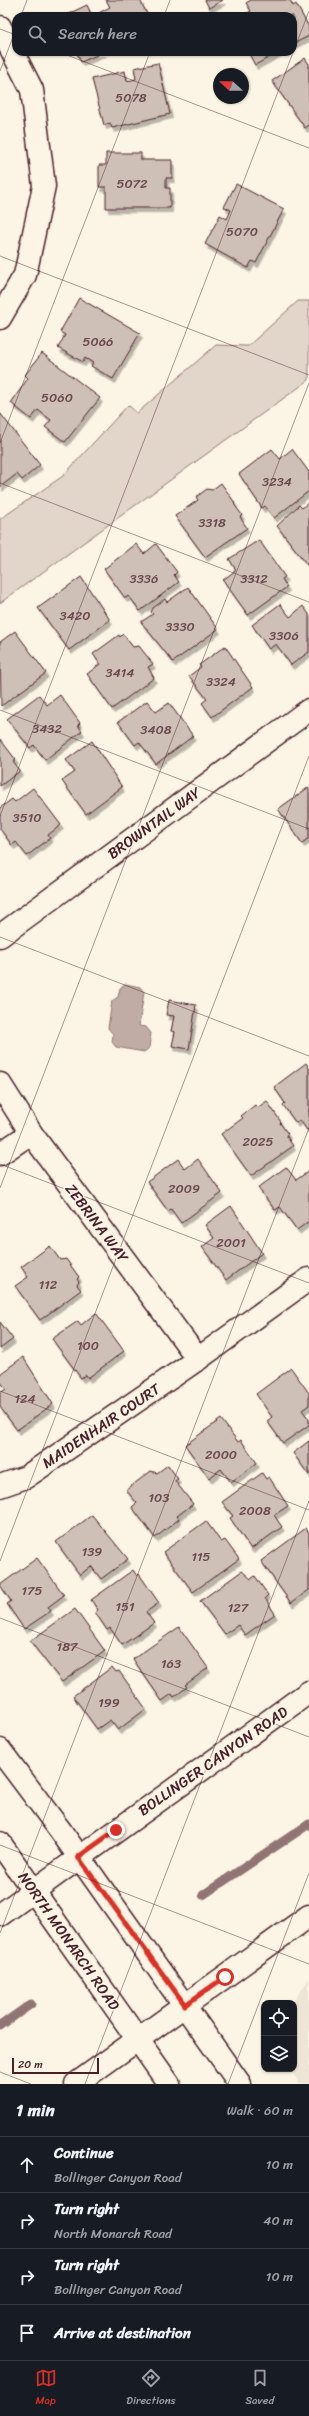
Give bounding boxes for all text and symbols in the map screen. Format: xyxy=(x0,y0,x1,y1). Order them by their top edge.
search box xyxy=(12,12,297,56)
text: Search here xyxy=(58,21,137,47)
icon: search xyxy=(26,23,48,45)
north arrow xyxy=(213,68,249,104)
house number: 5078 xyxy=(115,86,147,109)
house number: 5072 xyxy=(116,172,148,195)
house number: 5070 xyxy=(226,220,258,243)
house number: 5066 xyxy=(83,330,113,353)
house number: 5060 xyxy=(41,386,73,409)
house number: 3234 xyxy=(262,470,292,493)
house number: 3318 xyxy=(198,511,226,534)
house number: 3336 xyxy=(130,567,158,590)
house number: 3312 xyxy=(240,567,268,590)
house number: 3420 xyxy=(60,604,90,627)
house number: 3330 xyxy=(165,615,195,638)
house number: 3306 xyxy=(269,624,299,647)
house number: 3414 xyxy=(106,661,134,684)
house number: 3324 xyxy=(206,670,236,693)
house number: 3432 xyxy=(32,717,62,740)
house number: 3408 xyxy=(140,718,172,741)
street label: BROWNTAIL WAY xyxy=(102,780,207,866)
house number: 3510 xyxy=(13,806,41,829)
house number: 2025 xyxy=(242,1130,274,1153)
house number: 2009 xyxy=(168,1177,200,1200)
street label: ZEBRINA WAY xyxy=(58,1178,136,1269)
house number: 2001 xyxy=(216,1231,246,1254)
house number: 112 xyxy=(39,1273,58,1296)
house number: 100 xyxy=(77,1334,99,1357)
street label: MAIDENHAIR COURT xyxy=(36,1376,166,1475)
house number: 124 xyxy=(14,1387,36,1410)
house number: 2000 xyxy=(205,1443,237,1466)
house number: 103 xyxy=(149,1486,169,1509)
house number: 2008 xyxy=(239,1499,271,1522)
house number: 139 xyxy=(82,1540,102,1563)
house number: 115 xyxy=(191,1545,211,1568)
house number: 175 xyxy=(22,1579,43,1602)
house number: 151 xyxy=(115,1595,135,1618)
house number: 127 xyxy=(228,1596,250,1619)
house number: 187 xyxy=(57,1635,79,1658)
house number: 163 xyxy=(161,1652,181,1675)
house number: 199 xyxy=(98,1691,120,1714)
street label: BOLLINGER CANYON ROAD xyxy=(133,1699,294,1823)
route end xyxy=(107,1821,125,1839)
street label: NORTH MONARCH ROAD xyxy=(11,1866,127,2016)
route start xyxy=(216,1968,234,1986)
map controls xyxy=(261,2000,297,2072)
button: locate xyxy=(261,2000,297,2036)
button: layers xyxy=(261,2036,297,2072)
text: 20 m xyxy=(18,2055,43,2074)
scale bar xyxy=(12,2056,99,2075)
text: 1 min xyxy=(16,2095,55,2125)
text: Walk · 60 m xyxy=(227,2099,293,2122)
text: Continue xyxy=(54,2140,114,2166)
text: 10 m xyxy=(266,2153,293,2176)
icon: ahead xyxy=(16,2154,38,2176)
text: Bollinger Canyon Road xyxy=(54,2166,182,2189)
text: Turn right xyxy=(54,2196,119,2222)
text: 40 m xyxy=(263,2209,293,2232)
icon: right xyxy=(16,2210,38,2232)
text: North Monarch Road xyxy=(54,2222,172,2245)
text: Turn right xyxy=(54,2252,119,2278)
text: 10 m xyxy=(266,2265,293,2288)
icon: right xyxy=(16,2266,38,2288)
text: Bollinger Canyon Road xyxy=(54,2278,182,2301)
text: Arrive at destination xyxy=(54,2320,191,2346)
icon: arrive xyxy=(16,2322,38,2344)
tab: Map xyxy=(35,2367,57,2410)
tab: Directions xyxy=(126,2367,176,2410)
tab: Saved xyxy=(245,2367,274,2410)

